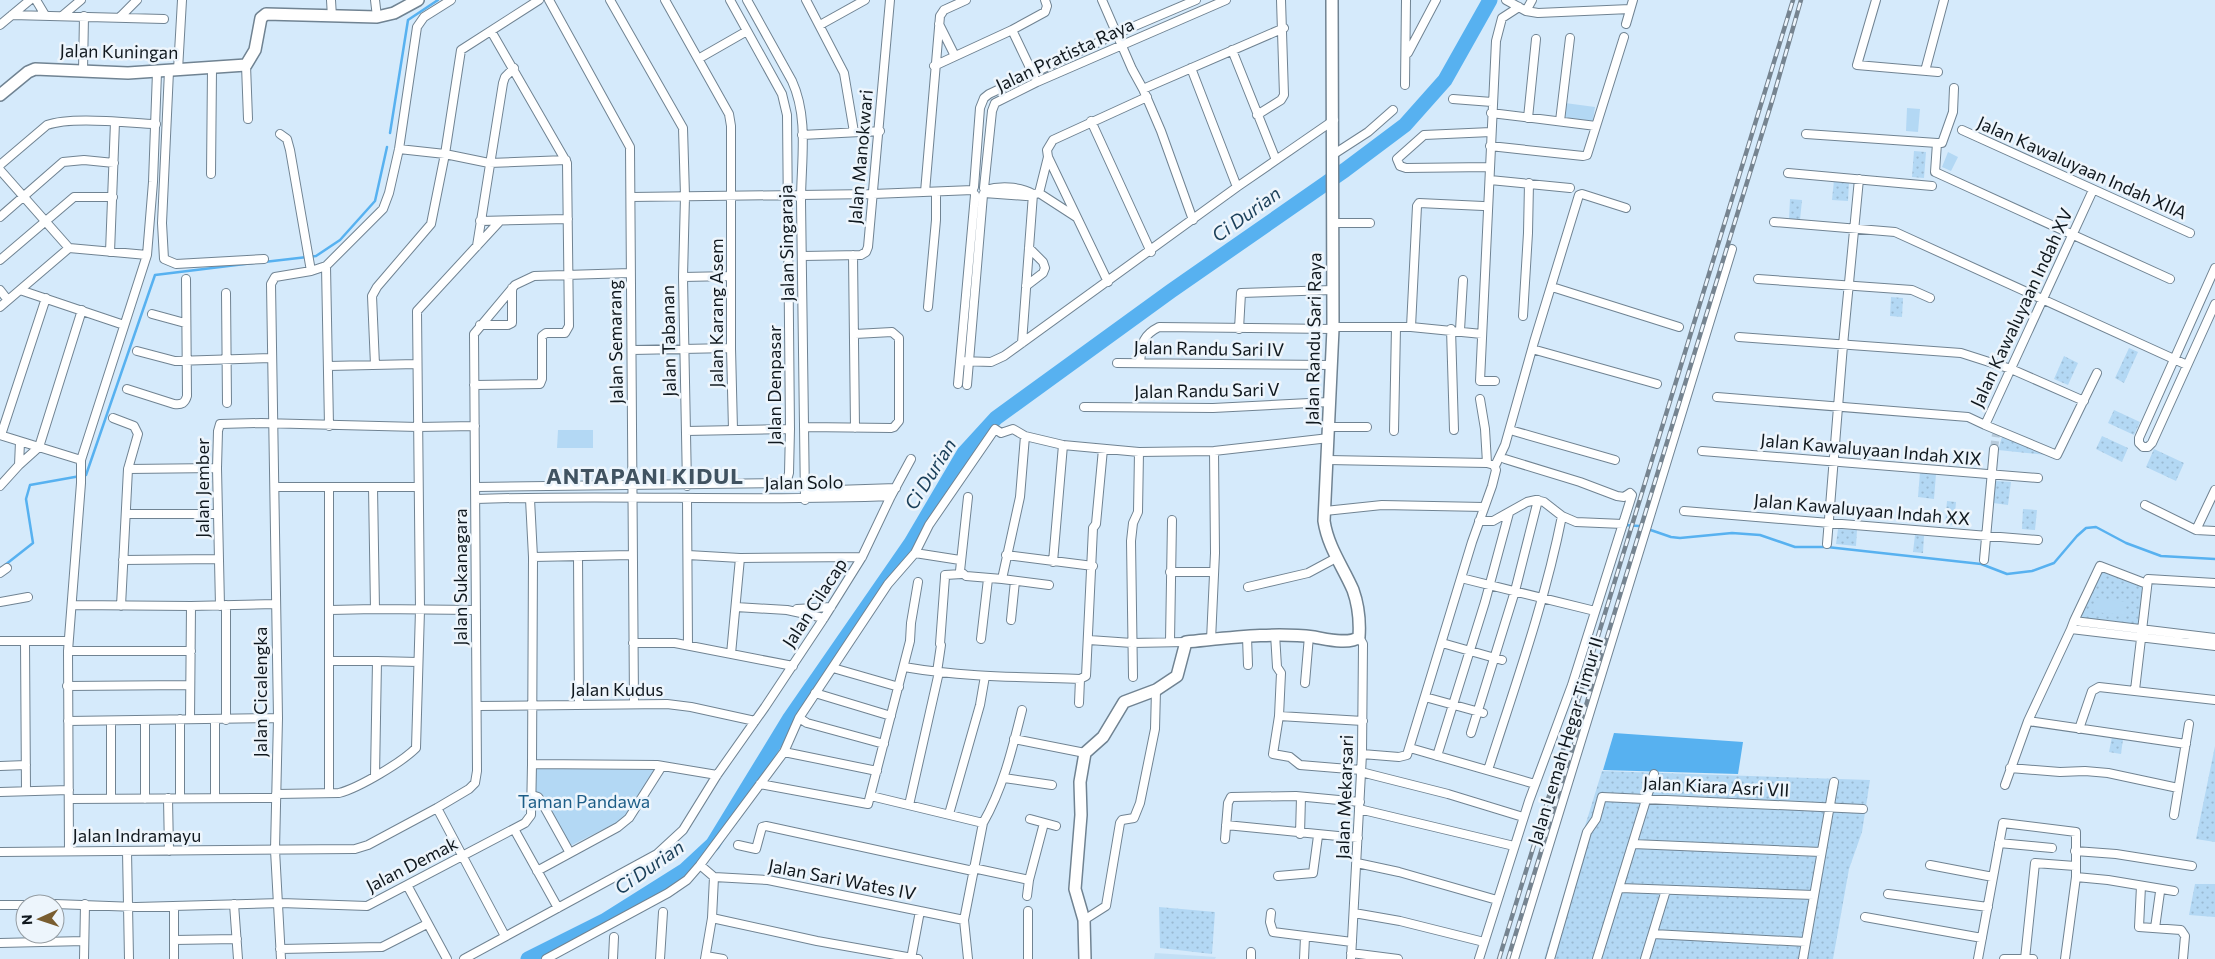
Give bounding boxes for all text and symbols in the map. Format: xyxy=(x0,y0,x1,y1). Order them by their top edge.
street label: Jalan Pratista Raya xyxy=(992,12,1137,96)
street label: Jalan Kuningan xyxy=(59,39,179,63)
street label: Jalan Manokwari xyxy=(843,89,877,225)
street label: Jalan Kawaluyaan Indah XIIA xyxy=(1974,111,2191,223)
water label: Ci Durian xyxy=(1207,181,1285,246)
street label: Jalan Singaraja xyxy=(774,184,798,302)
street label: Jalan Kawaluyaan Indah XV xyxy=(1965,205,2077,411)
street label: Jalan Karang Asem xyxy=(705,238,727,388)
street label: Jalan Randu Sari Raya xyxy=(1300,252,1326,426)
street label: Jalan Semarang xyxy=(603,280,627,404)
street label: Jalan Tabanan xyxy=(656,285,680,397)
street label: Jalan Denpasar xyxy=(763,325,785,445)
street label: Jalan Randu Sari IV xyxy=(1134,336,1285,360)
street label: Jalan Randu Sari V xyxy=(1134,378,1280,402)
street label: Jalan Kawaluyaan Indah XIX xyxy=(1760,428,1983,470)
water label: Ci Durian xyxy=(899,434,960,514)
street label: Jalan Jember xyxy=(191,438,213,538)
district label: ANTAPANI KIDUL xyxy=(546,462,744,489)
street label: Jalan Solo xyxy=(764,470,844,494)
street label: Jalan Kawaluyaan Indah XX xyxy=(1753,489,1971,529)
street label: Jalan Sukanagara xyxy=(449,508,471,646)
street label: Jalan Cilacap xyxy=(777,554,851,651)
street label: Jalan Cicalengka xyxy=(249,627,271,757)
street label: Jalan Lemah Hegar Timur II xyxy=(1523,634,1607,847)
street label: Jalan Kudus xyxy=(571,678,663,700)
street label: Jalan Mekarsari xyxy=(1331,734,1357,860)
street label: Jalan Kiara Asri VII xyxy=(1642,771,1790,801)
park label: Taman Pandawa xyxy=(518,790,650,812)
street label: Jalan Indramayu xyxy=(73,824,201,846)
street label: Jalan Demak xyxy=(362,831,461,897)
water label: Ci Durian xyxy=(610,834,688,899)
street label: Jalan Sari Wates IV xyxy=(766,854,918,904)
north arrow xyxy=(15,894,65,944)
text: N xyxy=(18,914,35,925)

